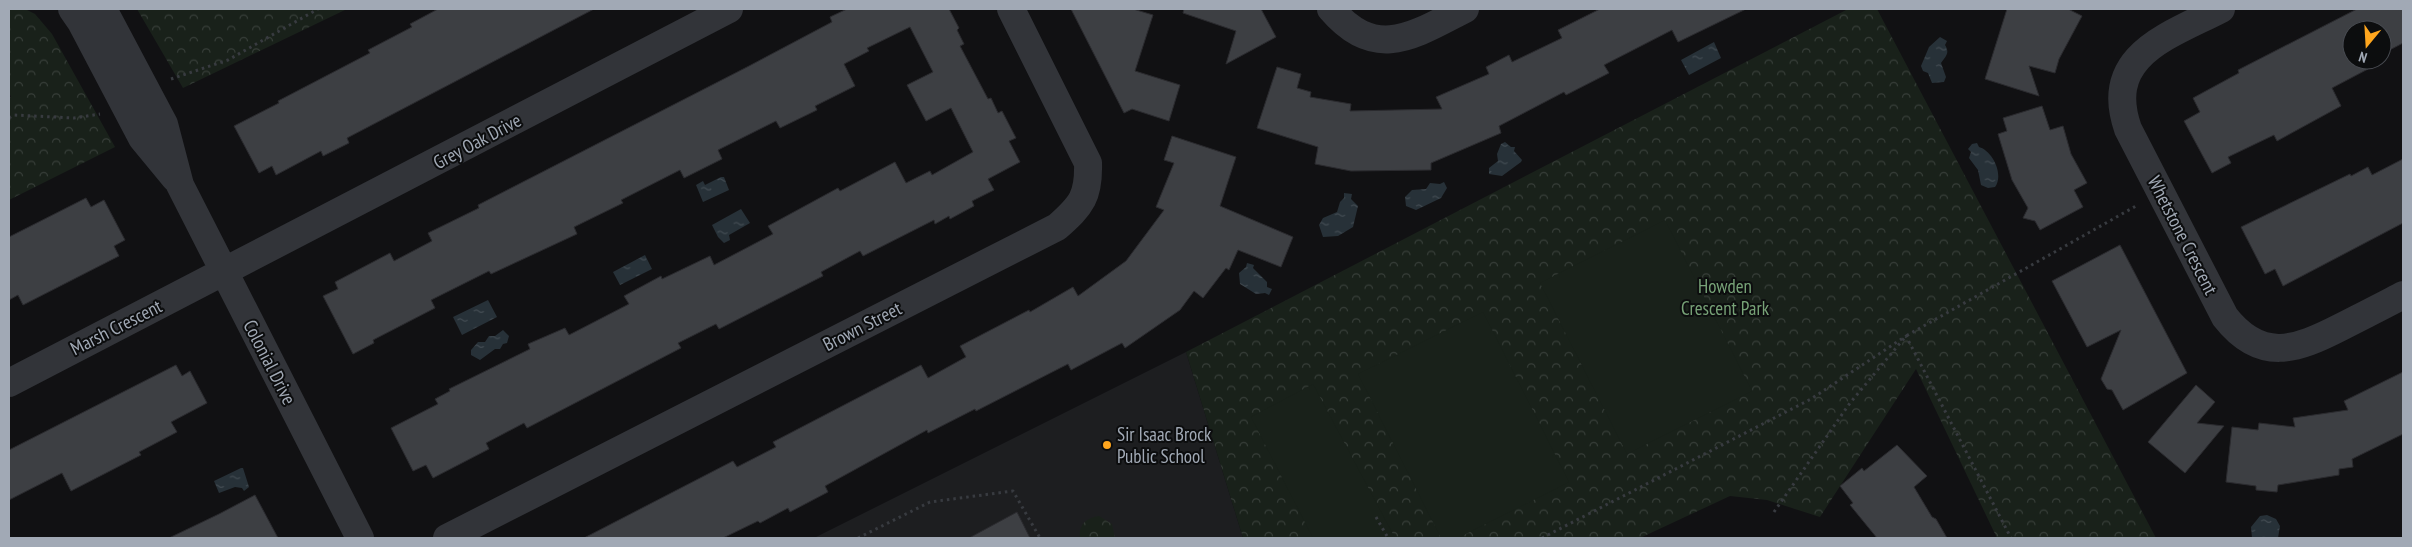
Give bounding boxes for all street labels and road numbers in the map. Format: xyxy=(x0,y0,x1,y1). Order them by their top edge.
street label: Grey Oak Drive xyxy=(429,108,525,174)
street label: Whetstone Crescent xyxy=(2143,172,2224,299)
street label: Marsh Crescent xyxy=(66,293,166,360)
street label: Brown Street xyxy=(819,296,906,356)
street label: Colonial Drive xyxy=(238,316,302,409)

